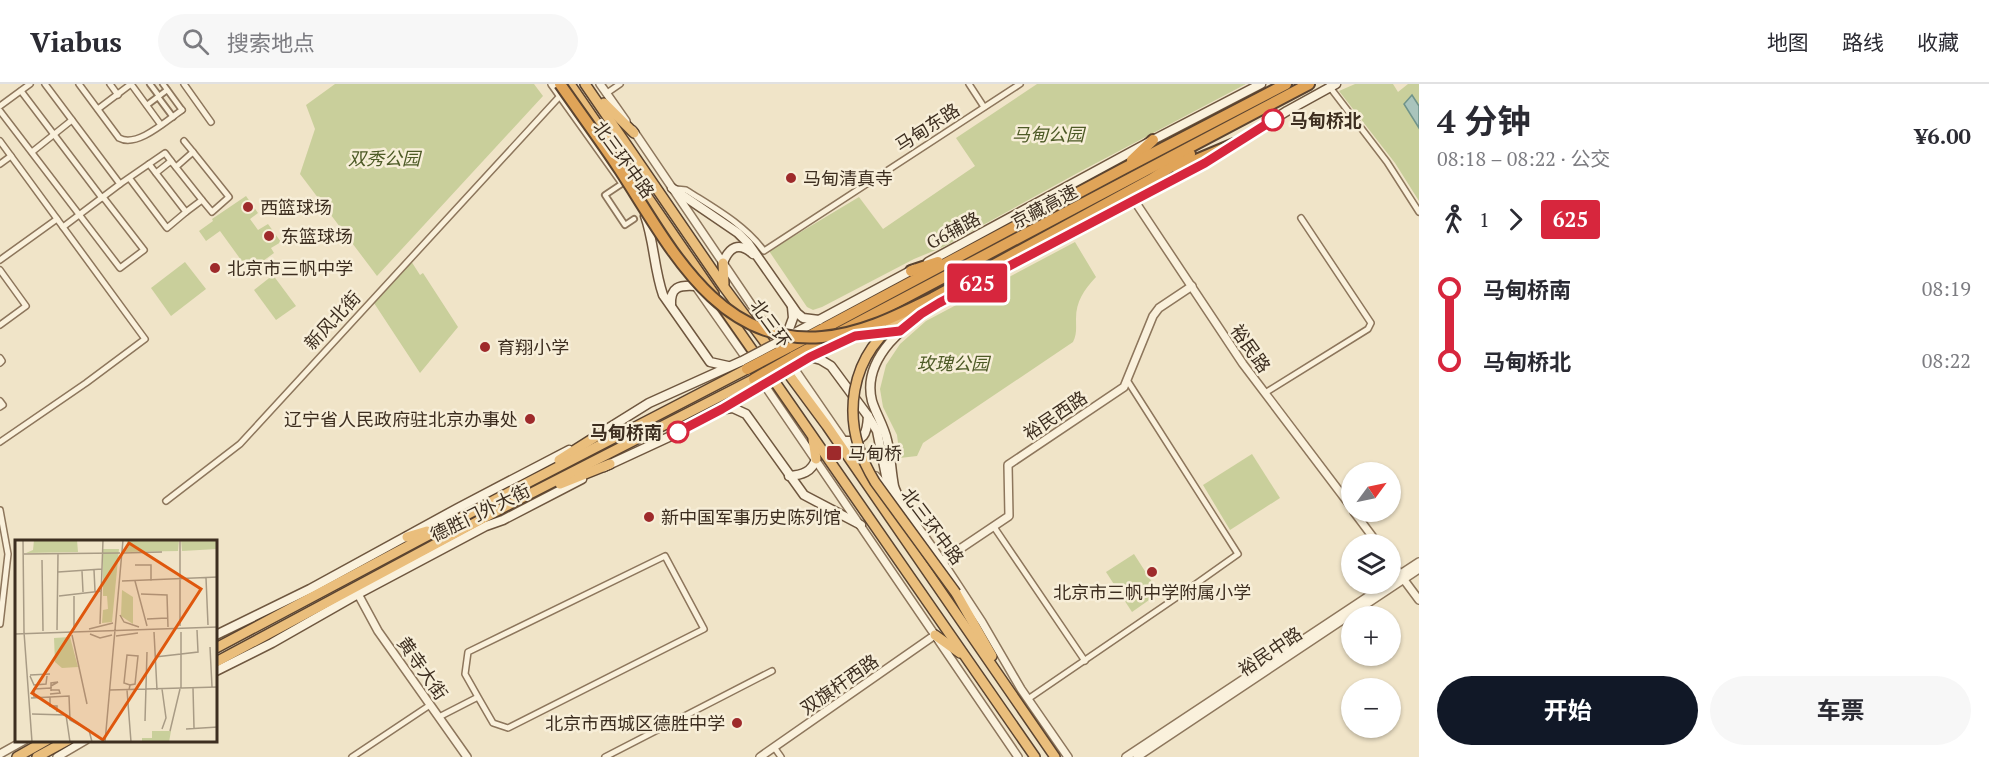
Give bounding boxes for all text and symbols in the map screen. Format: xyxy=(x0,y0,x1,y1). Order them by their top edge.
search box xyxy=(158,14,578,68)
text: Viabus xyxy=(30,23,122,60)
icon: search xyxy=(179,25,212,58)
text: 搜索地点 xyxy=(227,28,315,57)
text: 地图 xyxy=(1767,28,1809,56)
text: 路线 xyxy=(1842,28,1884,56)
text: 收藏 xyxy=(1917,28,1959,56)
street label: 马甸东路 xyxy=(890,97,964,157)
text: 4 分钟 xyxy=(1437,99,1531,142)
place label: 马甸桥北 xyxy=(1290,108,1362,132)
marker: 马甸桥北 xyxy=(1262,109,1284,131)
street label: 北三环中路 xyxy=(588,116,660,202)
text: ¥6.00 xyxy=(1915,121,1971,150)
park label: 马甸公园 xyxy=(1012,122,1087,146)
text: 08:18 – 08:22 · 公交 xyxy=(1437,145,1611,172)
park label: 双秀公园 xyxy=(348,146,423,170)
place label: 马甸清真寺 xyxy=(803,166,893,190)
marker: 马甸清真寺 xyxy=(784,171,798,185)
street label: 京藏高速 xyxy=(1007,179,1081,233)
place label: 西篮球场 xyxy=(260,195,332,219)
marker: 西篮球场 xyxy=(241,200,255,214)
icon: walk xyxy=(1437,203,1470,236)
icon: forward xyxy=(1499,203,1532,236)
text: 625 xyxy=(1553,205,1588,233)
street label: G6辅路 xyxy=(922,206,984,254)
text: 1 xyxy=(1479,206,1490,233)
place label: 东篮球场 xyxy=(281,224,353,248)
marker: 东篮球场 xyxy=(262,229,276,243)
place label: 北京市三帆中学 xyxy=(227,256,353,280)
marker: 北京市三帆中学 xyxy=(208,261,222,275)
line badge: 625 xyxy=(942,264,1012,302)
text: 625 xyxy=(959,269,995,297)
text: 马甸桥南 xyxy=(1483,275,1571,304)
text: 08:19 xyxy=(1922,275,1971,302)
street label: 新风北街 xyxy=(299,285,365,355)
street label: 北三环 xyxy=(745,294,797,352)
street label: 裕民路 xyxy=(1226,319,1276,377)
place label: 育翔小学 xyxy=(497,335,569,359)
marker: 育翔小学 xyxy=(478,340,492,354)
text: 马甸桥北 xyxy=(1483,347,1571,376)
text: 08:22 xyxy=(1922,347,1971,374)
park label: 玫瑰公园 xyxy=(917,351,992,375)
street label: 裕民西路 xyxy=(1018,385,1092,445)
place label: 辽宁省人民政府驻北京办事处 xyxy=(284,407,518,431)
marker: 辽宁省人民政府驻北京办事处 xyxy=(523,412,537,426)
place label: 马甸桥南 xyxy=(590,420,662,444)
marker: 马甸桥南 xyxy=(667,421,689,443)
place label: 马甸桥 xyxy=(848,441,902,465)
marker: 马甸桥 xyxy=(825,444,843,462)
north arrow xyxy=(1341,462,1401,522)
map controls xyxy=(1341,462,1401,738)
street label: 德胜门外大街 xyxy=(426,478,534,546)
street label: 北三环中路 xyxy=(896,483,970,569)
place label: 新中国军事历史陈列馆 xyxy=(661,505,841,529)
marker: 新中国军事历史陈列馆 xyxy=(642,510,656,524)
button: layers xyxy=(1341,534,1401,594)
inset map xyxy=(15,540,218,742)
marker: 北京市三帆中学附属小学 xyxy=(1145,565,1159,579)
place label: 北京市三帆中学附属小学 xyxy=(1053,580,1251,604)
button: + xyxy=(1341,606,1401,666)
street label: 裕民中路 xyxy=(1233,621,1307,681)
street label: 黄寺大街 xyxy=(393,632,453,704)
street label: 双旗杆西路 xyxy=(795,648,883,720)
button: 开始 xyxy=(1437,676,1698,745)
button: 车票 xyxy=(1710,676,1971,745)
button: − xyxy=(1341,678,1401,738)
place label: 北京市西城区德胜中学 xyxy=(545,711,725,735)
marker: 北京市西城区德胜中学 xyxy=(730,716,744,730)

